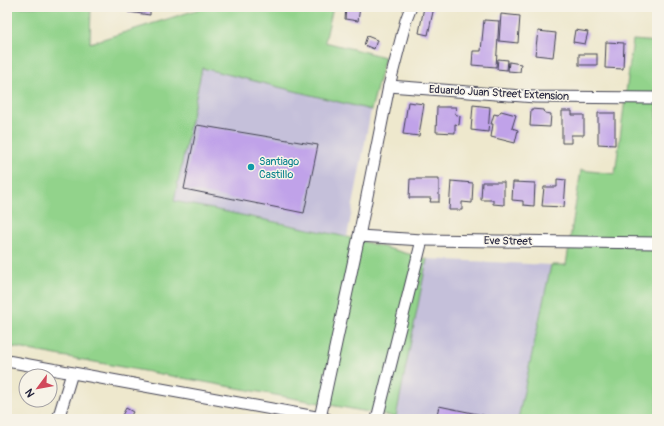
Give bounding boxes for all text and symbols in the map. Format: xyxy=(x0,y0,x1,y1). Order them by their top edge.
street label: Eduardo Juan Street Extension xyxy=(428,83,570,103)
place label: Santiago Castillo xyxy=(259,155,299,181)
marker: Santiago Castillo xyxy=(246,162,256,172)
street label: Eve Street xyxy=(484,234,533,248)
north arrow xyxy=(18,368,58,408)
text: N xyxy=(22,386,37,400)

